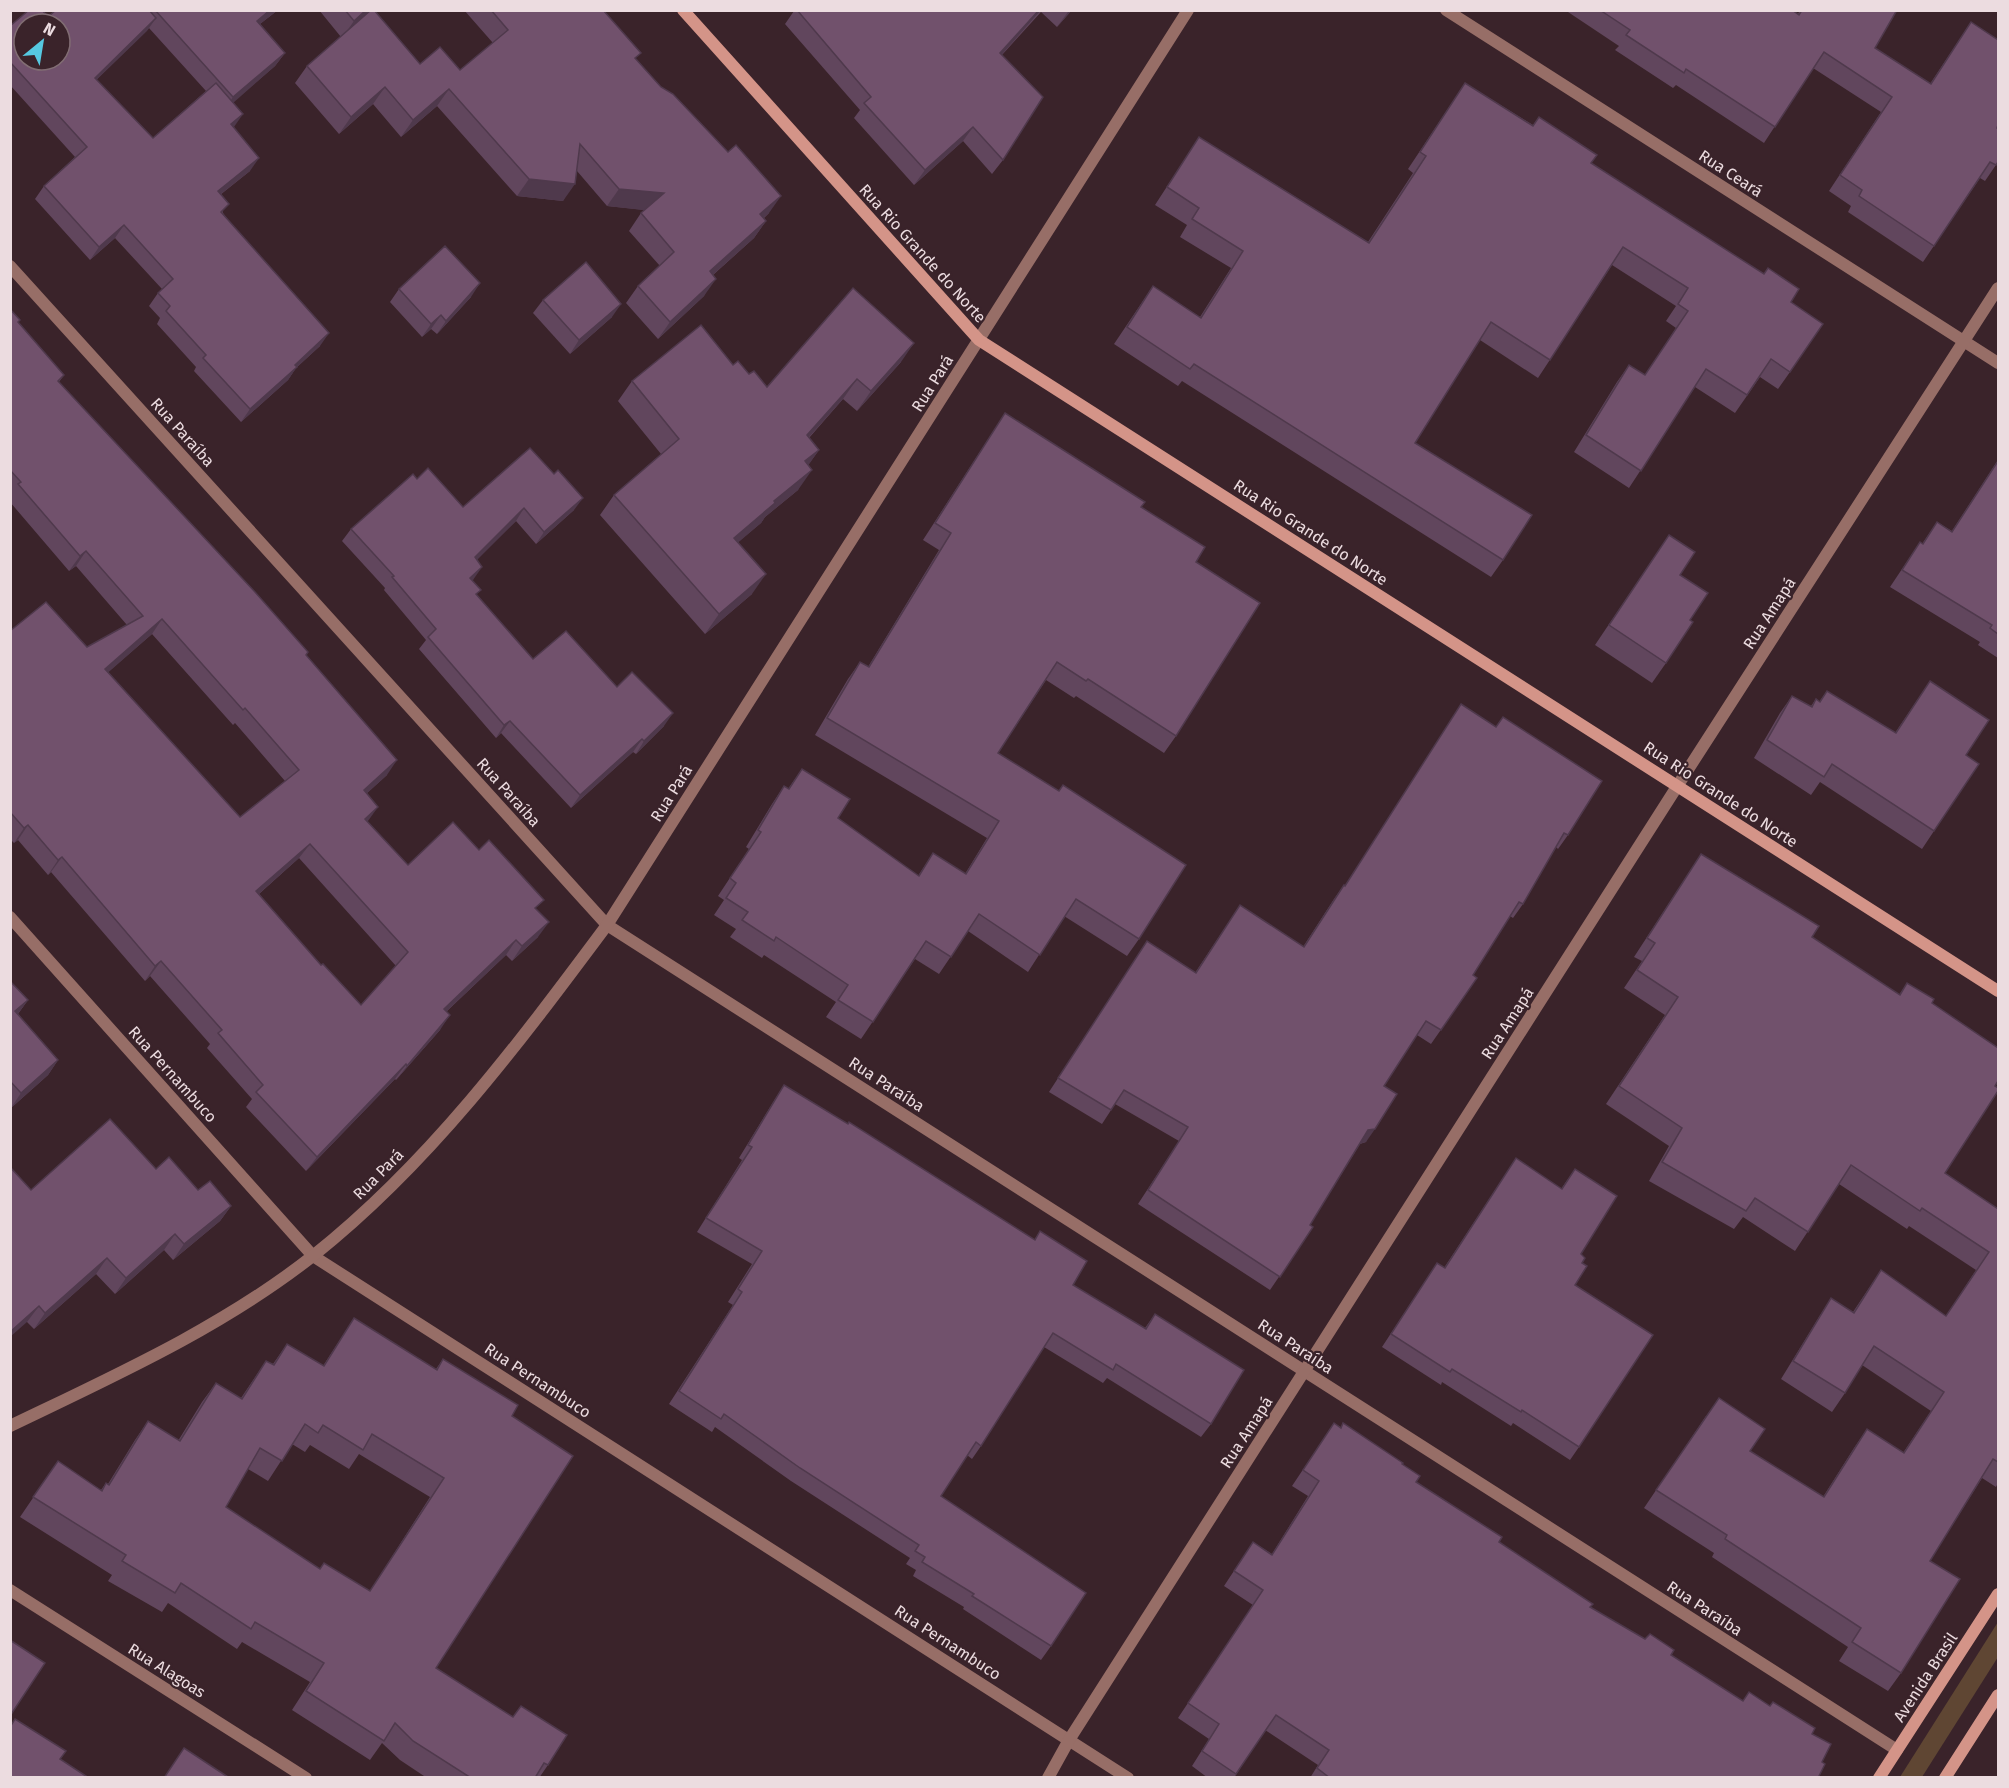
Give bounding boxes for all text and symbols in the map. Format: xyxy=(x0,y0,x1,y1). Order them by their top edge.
north arrow xyxy=(12,12,72,72)
text: N xyxy=(40,19,59,40)
street label: Rua Ceará xyxy=(1695,146,1766,201)
street label: Rua Rio Grande do Norte xyxy=(855,180,990,327)
street label: Rua Pará xyxy=(908,351,957,415)
street label: Rua Paraíba xyxy=(147,394,219,471)
street label: Rua Rio Grande do Norte xyxy=(1230,475,1391,589)
street label: Rua Amapá xyxy=(1739,574,1800,653)
street label: Rua Rio Grande do Norte xyxy=(1640,737,1801,851)
street label: Rua Paraíba xyxy=(473,754,545,831)
street label: Rua Pará xyxy=(647,761,696,825)
street label: Rua Amapá xyxy=(1477,984,1538,1063)
street label: Rua Pernambuco xyxy=(124,1022,221,1126)
street label: Rua Paraíba xyxy=(845,1053,928,1116)
street label: Rua Pará xyxy=(349,1145,407,1203)
street label: Rua Paraíba xyxy=(1254,1315,1337,1378)
street label: Rua Pernambuco xyxy=(481,1339,594,1422)
street label: Rua Amapá xyxy=(1216,1393,1277,1472)
street label: Rua Paraíba xyxy=(1663,1577,1746,1640)
street label: Rua Pernambuco xyxy=(891,1601,1004,1684)
street label: Avenida Brasil xyxy=(1889,1629,1962,1725)
street label: Rua Alagoas xyxy=(125,1639,209,1702)

